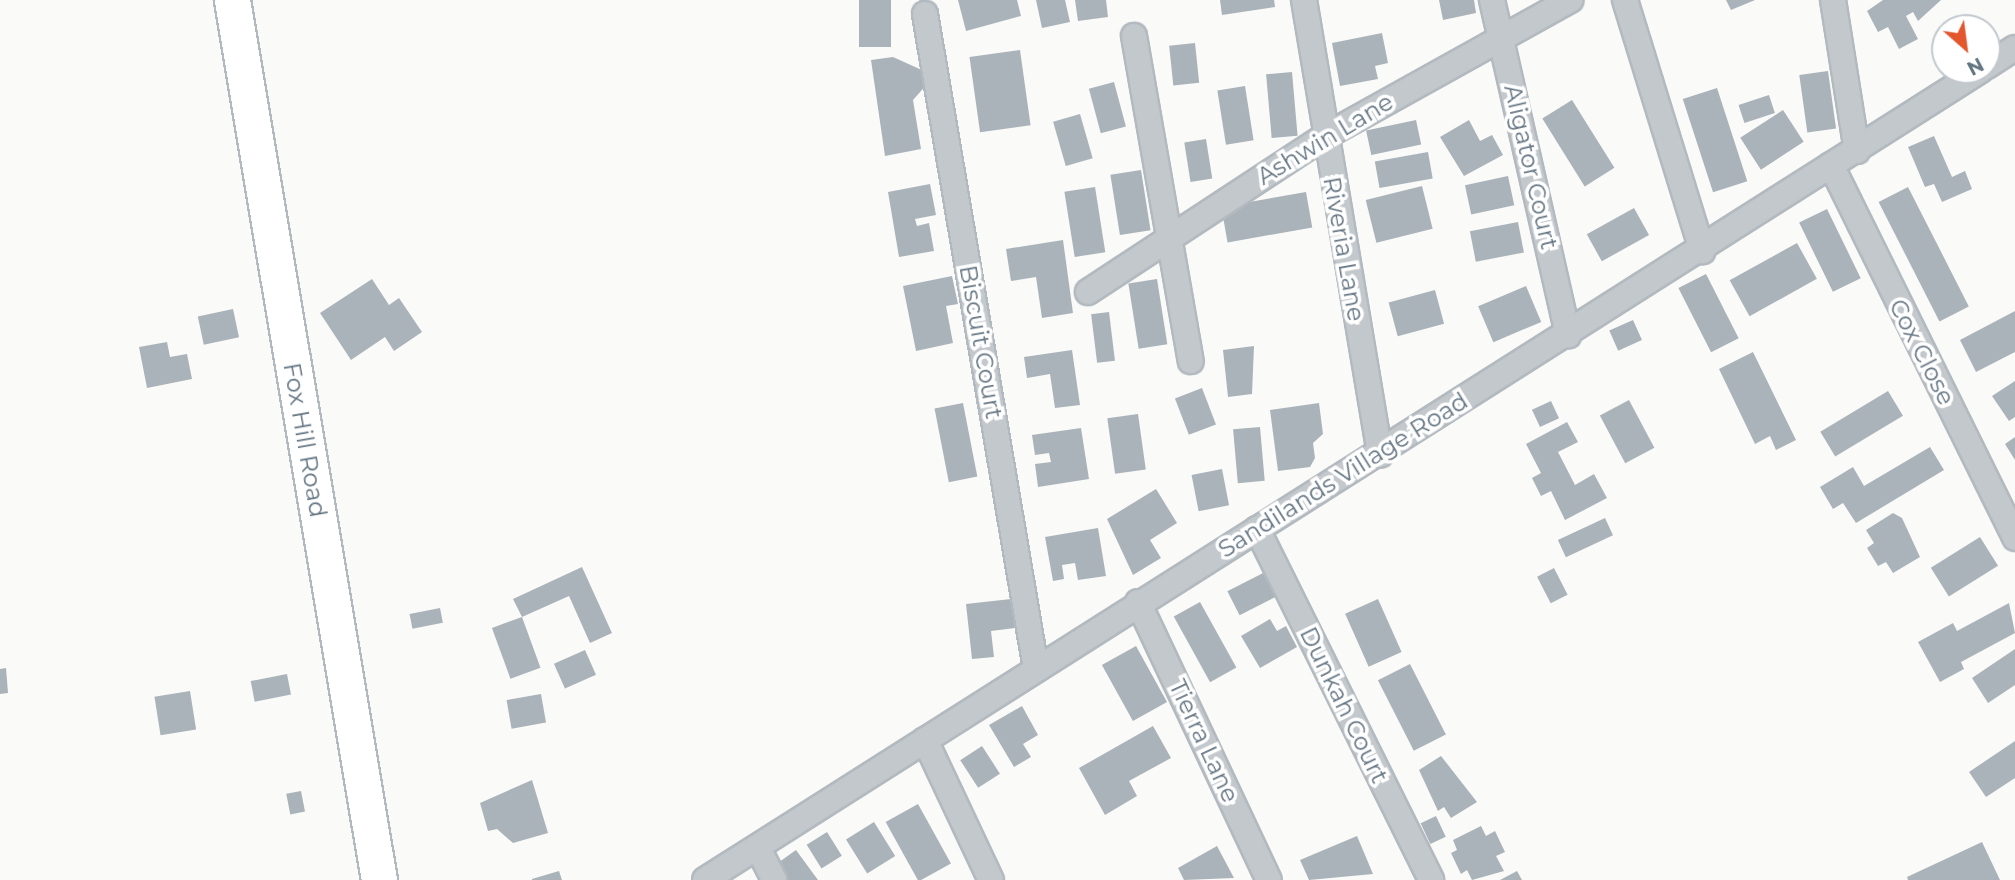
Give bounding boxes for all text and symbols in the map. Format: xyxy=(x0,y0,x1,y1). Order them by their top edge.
north arrow xyxy=(1931,14,2001,84)
text: N xyxy=(1963,52,1987,80)
street label: Aligator Court xyxy=(1498,82,1564,252)
street label: Ashwin Lane xyxy=(1252,87,1398,191)
street label: Riveria Lane xyxy=(1317,174,1371,324)
street label: Biscuit Court xyxy=(953,263,1009,421)
street label: Cox Close xyxy=(1883,294,1961,410)
street label: Fox Hill Road xyxy=(277,360,333,520)
street label: Sandilands Village Road xyxy=(1213,386,1473,564)
street label: Dunkah Court xyxy=(1294,622,1394,788)
street label: Tierra Lane xyxy=(1163,675,1245,807)

